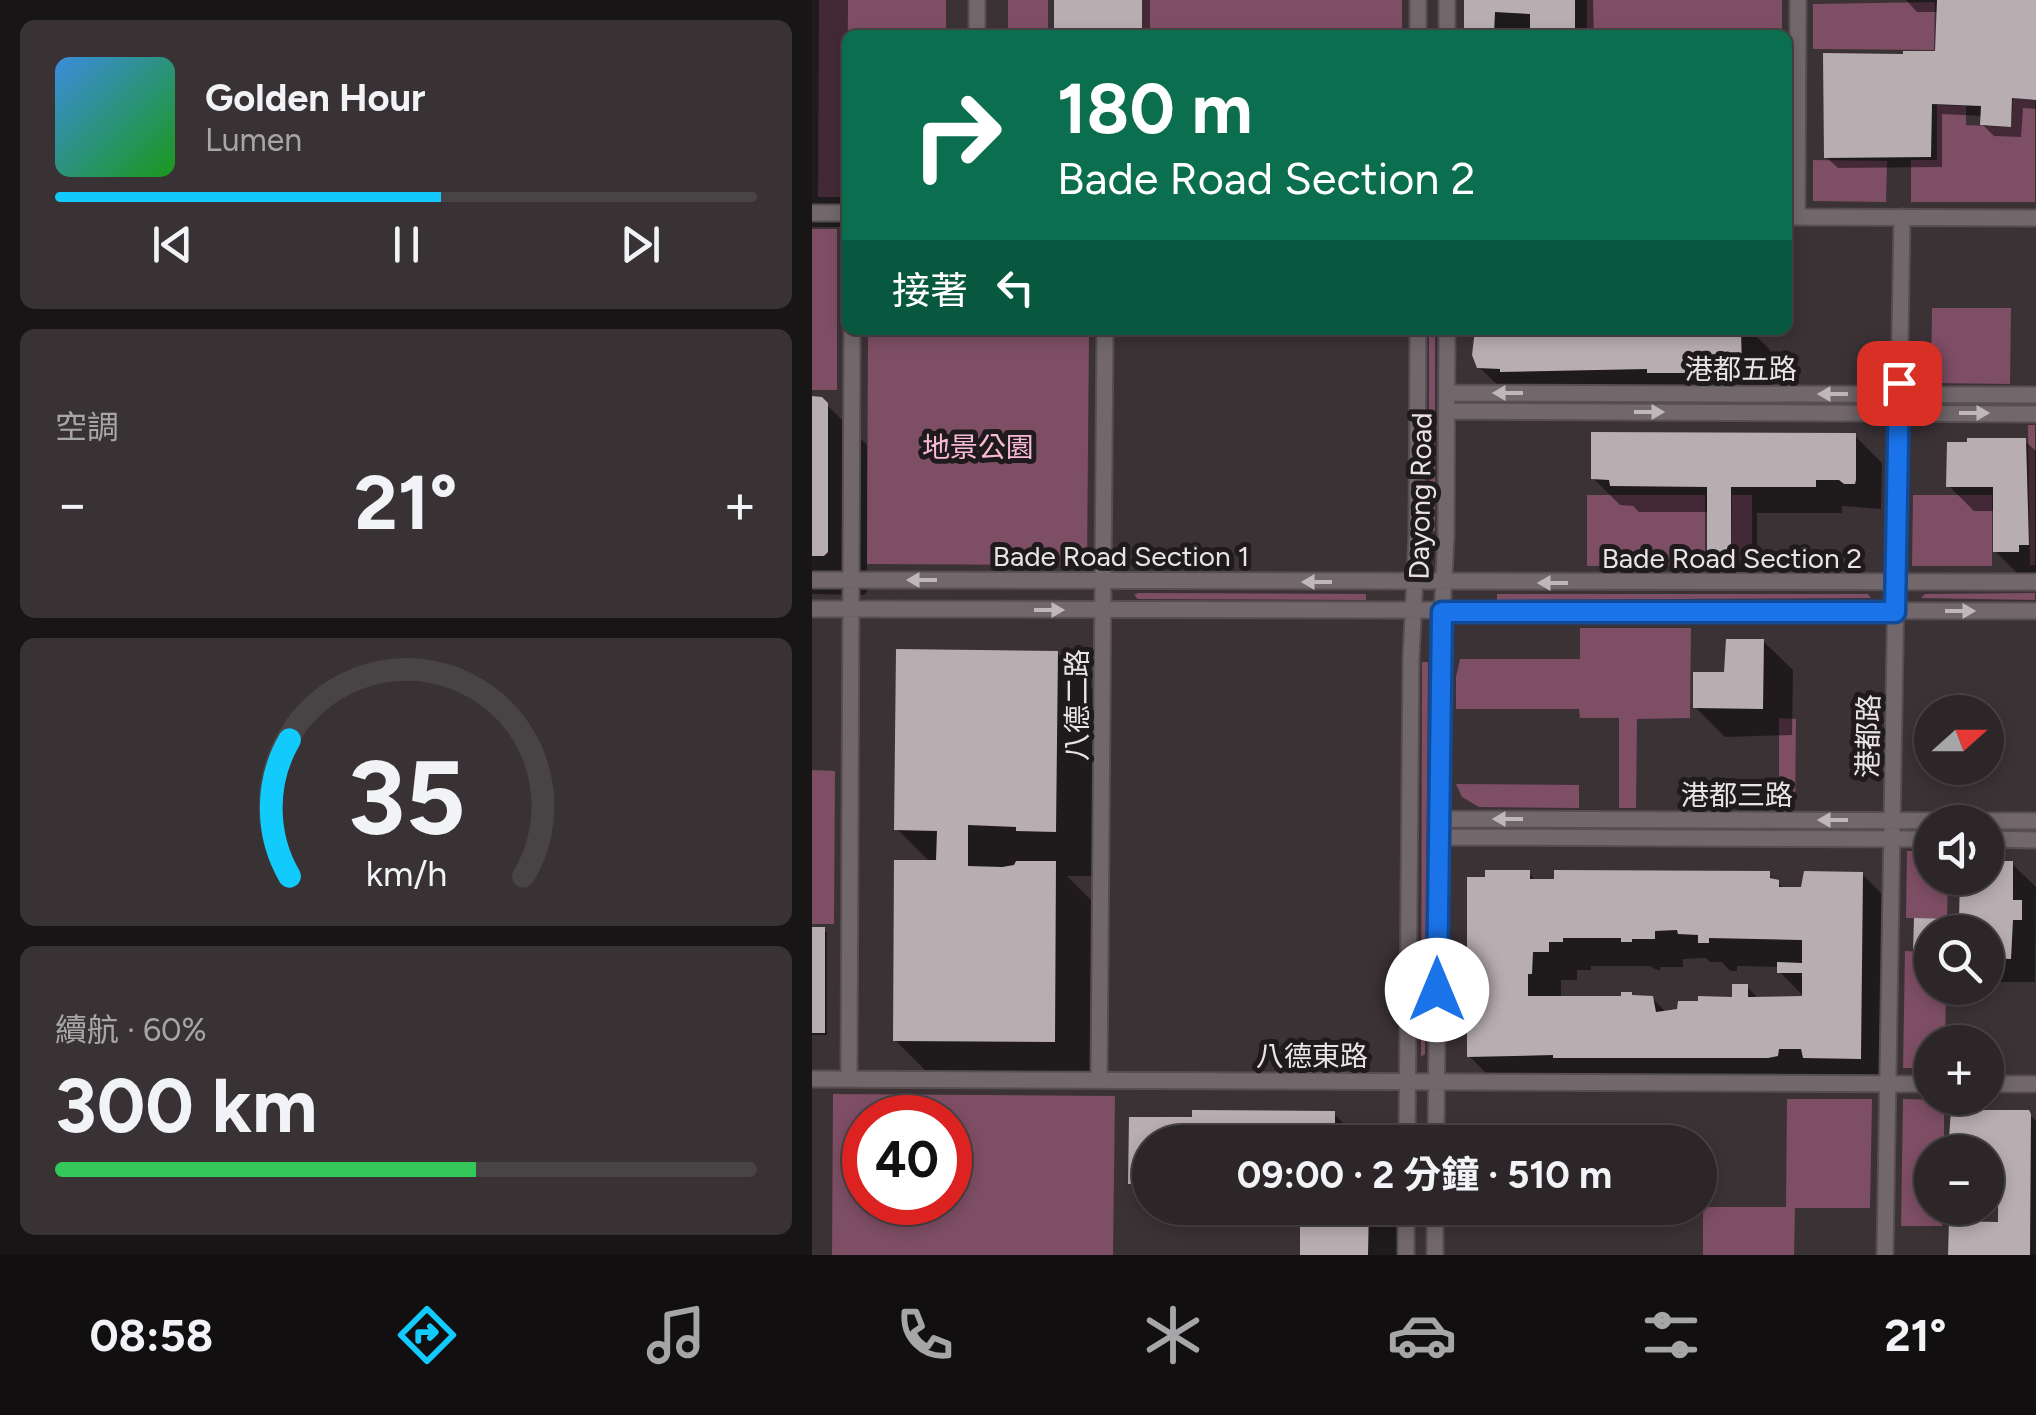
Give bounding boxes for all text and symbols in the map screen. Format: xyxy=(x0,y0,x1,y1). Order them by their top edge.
text: 180 m xyxy=(1057,66,1252,151)
icon: right xyxy=(892,70,1022,200)
text: Golden Hour xyxy=(205,75,426,121)
text: Lumen xyxy=(205,121,302,159)
text: Bade Road Section 2 xyxy=(1057,151,1476,205)
icon: previous xyxy=(145,217,200,272)
icon: pause xyxy=(379,217,434,272)
icon: next xyxy=(613,217,668,272)
icon: left xyxy=(988,260,1043,315)
text: 接著 xyxy=(892,268,968,314)
pin xyxy=(1857,341,1942,426)
street label: 港都五路 xyxy=(1685,352,1797,386)
icon: arrive xyxy=(1872,356,1927,411)
one-way arrow xyxy=(1492,385,1524,401)
one-way arrow xyxy=(1817,386,1849,402)
one-way arrow xyxy=(1634,404,1666,420)
one-way arrow xyxy=(1959,405,1991,421)
text: 空調 xyxy=(55,408,119,446)
street label: Dayong Road xyxy=(1402,412,1438,580)
park label: 地景公園 xyxy=(922,430,1034,464)
text: 21° xyxy=(354,458,458,548)
text: − xyxy=(55,471,89,537)
text: + xyxy=(723,471,757,537)
street label: Bade Road Section 1 xyxy=(993,539,1249,573)
street label: Bade Road Section 2 xyxy=(1602,541,1862,575)
one-way arrow xyxy=(906,572,938,588)
one-way arrow xyxy=(1301,574,1333,590)
one-way arrow xyxy=(1537,575,1569,591)
one-way arrow xyxy=(1034,602,1066,618)
one-way arrow xyxy=(1944,603,1976,619)
street label: 八德二路 xyxy=(1060,649,1094,761)
street label: 港都路 xyxy=(1850,694,1886,778)
north arrow xyxy=(1914,695,2004,785)
map controls xyxy=(1914,695,2004,1225)
text: 35 xyxy=(347,735,465,860)
street label: 港都三路 xyxy=(1681,778,1793,812)
button: sound xyxy=(1914,805,2004,895)
one-way arrow xyxy=(1492,811,1524,827)
one-way arrow xyxy=(1817,812,1849,828)
text: km/h xyxy=(365,852,447,895)
button: search xyxy=(1914,915,2004,1005)
position arrow xyxy=(1385,938,1489,1042)
text: 續航 · 60% xyxy=(55,1011,207,1049)
button: + xyxy=(1914,1025,2004,1115)
street label: 八德東路 xyxy=(1256,1039,1368,1073)
text: 300 km xyxy=(55,1061,318,1151)
speed limit sign: 40 xyxy=(842,1095,972,1225)
button: − xyxy=(1914,1135,2004,1225)
text: 09:00 · 2 分鐘 · 510 m xyxy=(1237,1152,1612,1198)
icon: directions xyxy=(392,1300,462,1370)
icon: music xyxy=(641,1300,711,1370)
icon: phone xyxy=(890,1300,960,1370)
icon: climate xyxy=(1138,1300,1208,1370)
icon: car xyxy=(1387,1300,1457,1370)
icon: filters xyxy=(1636,1300,1706,1370)
text: 08:58 xyxy=(89,1308,213,1362)
text: 21° xyxy=(1885,1308,1947,1362)

